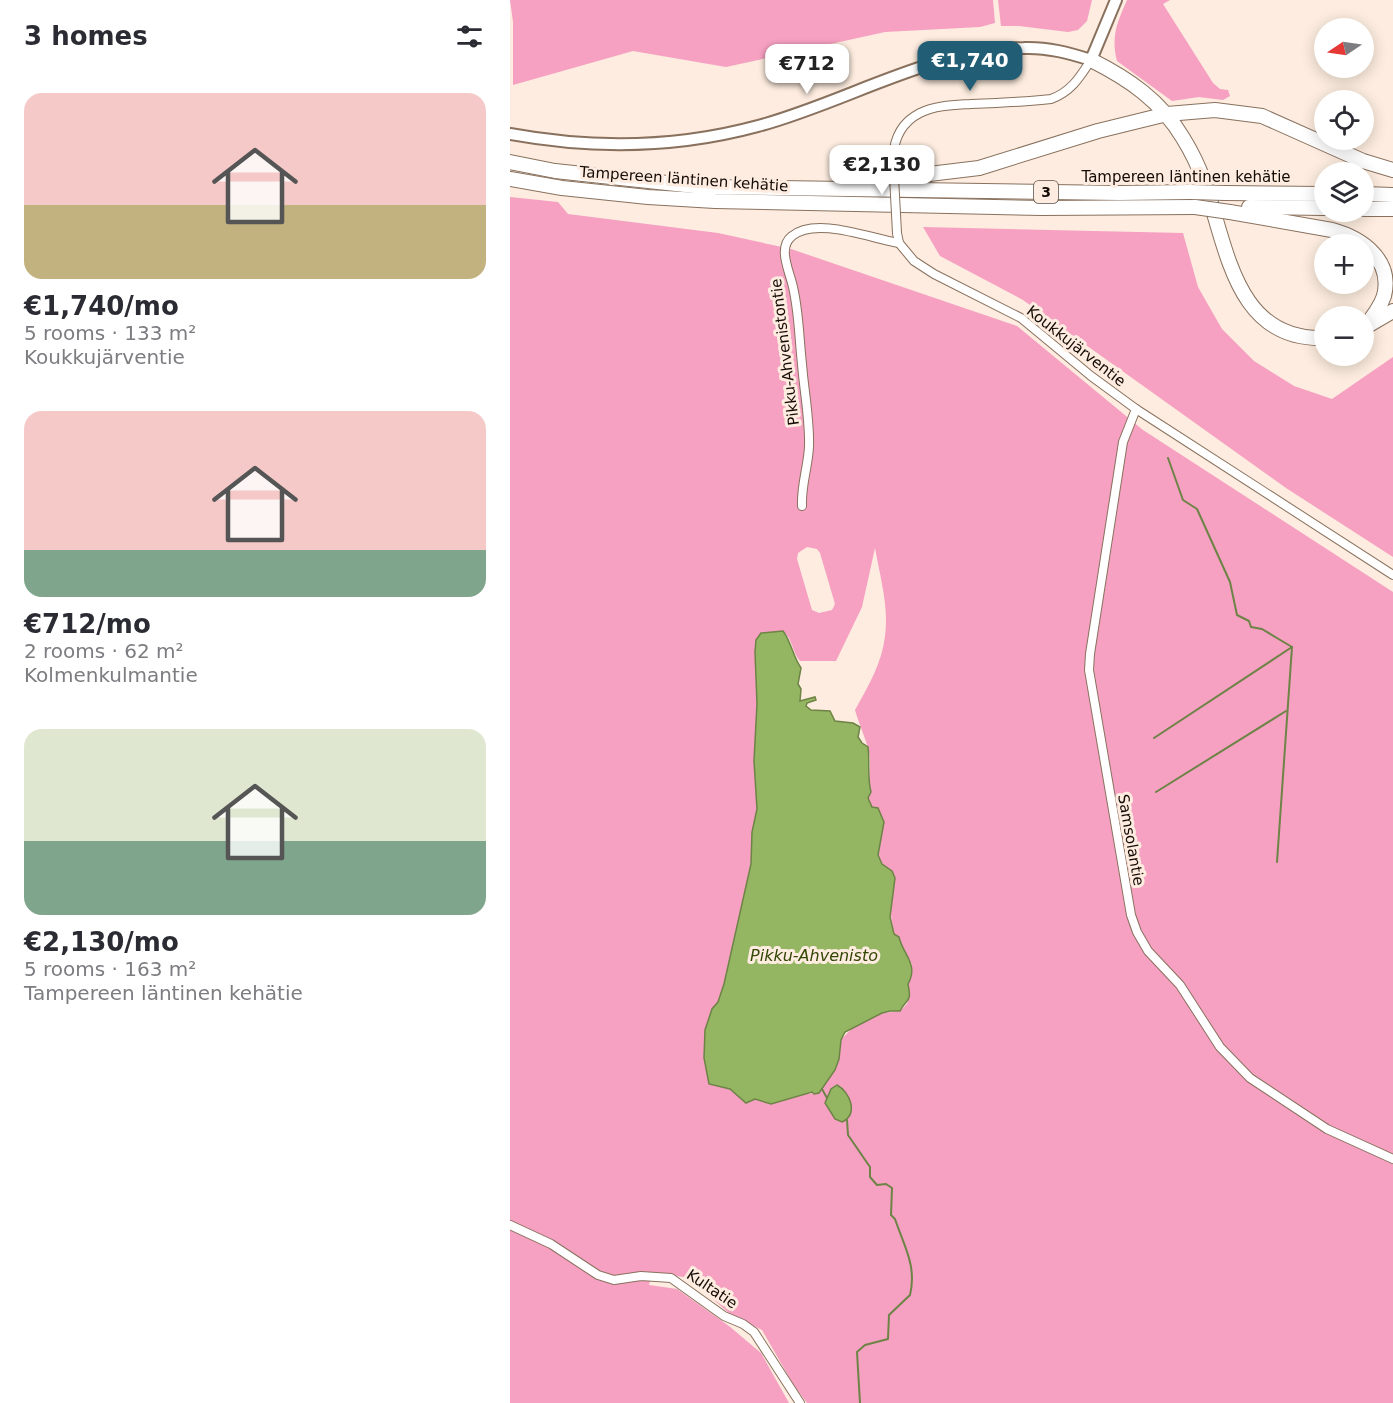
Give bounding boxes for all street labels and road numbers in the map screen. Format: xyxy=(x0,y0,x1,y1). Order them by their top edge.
street label: Tampereen läntinen kehätie xyxy=(578,163,789,195)
street label: Tampereen läntinen kehätie xyxy=(1080,168,1291,186)
road number: 3 xyxy=(1034,181,1058,203)
street label: Pikku-Ahvenistontie xyxy=(767,278,803,426)
street label: Koukkujärventie xyxy=(1023,302,1129,390)
street label: Samsolantie xyxy=(1114,793,1148,887)
street label: Kultatie xyxy=(683,1266,741,1312)

